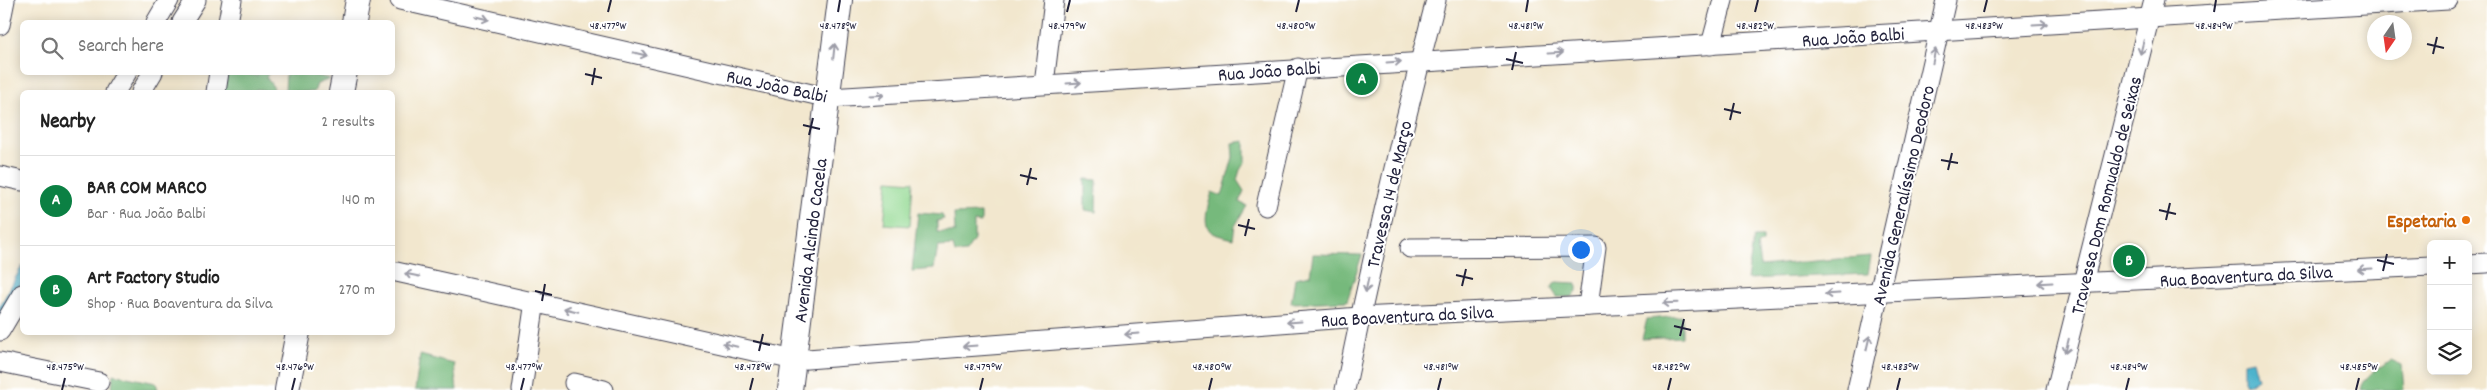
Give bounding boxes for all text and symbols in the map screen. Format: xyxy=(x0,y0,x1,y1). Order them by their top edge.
one-way arrow xyxy=(473,14,489,23)
north arrow xyxy=(2367,15,2412,60)
text: 48.477°W xyxy=(590,18,626,35)
text: 48.478°W xyxy=(820,18,857,35)
text: 48.479°W xyxy=(1048,18,1086,35)
text: 48.480°W xyxy=(1277,18,1316,35)
text: 48.481°W xyxy=(1509,18,1544,35)
text: 48.482°W xyxy=(1736,18,1774,35)
text: 48.483°W xyxy=(1965,18,2003,35)
text: 48.484°W xyxy=(2195,18,2233,35)
one-way arrow xyxy=(2032,19,2048,28)
search box xyxy=(20,20,395,75)
street label: Rua João Balbi xyxy=(1801,22,1906,57)
icon: search xyxy=(38,34,66,62)
text: Search here xyxy=(78,34,164,61)
one-way arrow xyxy=(2137,39,2146,55)
one-way arrow xyxy=(829,43,839,59)
one-way arrow xyxy=(1548,49,1564,58)
one-way arrow xyxy=(1929,49,1939,65)
one-way arrow xyxy=(632,50,648,59)
street label: Rua João Balbi xyxy=(1217,56,1322,91)
one-way arrow xyxy=(1386,58,1402,67)
pin: A xyxy=(1346,60,1378,98)
street label: Rua João Balbi xyxy=(723,65,830,112)
street label: Travessa Dom Romualdo de Seixas xyxy=(2066,74,2151,318)
one-way arrow xyxy=(1066,78,1082,87)
street label: Avenida Generalíssimo Deodoro xyxy=(1867,83,1944,308)
one-way arrow xyxy=(869,90,885,99)
text: Nearby xyxy=(40,108,95,138)
text: 2 results xyxy=(321,111,375,134)
street label: Travessa 14 de Março xyxy=(1361,119,1421,271)
street label: Avenida Alcindo Cacela xyxy=(789,156,837,324)
text: BAR COM MARCO xyxy=(87,176,207,203)
text: A xyxy=(52,189,60,212)
text: 140 m xyxy=(341,189,375,212)
text: Bar · Rua João Balbi xyxy=(87,203,205,226)
place label: Espetaria xyxy=(2387,210,2457,237)
marker: Espetaria xyxy=(2460,214,2472,226)
your location xyxy=(1568,237,1594,263)
map controls xyxy=(2427,240,2472,375)
button: + xyxy=(2427,240,2472,285)
pin: B xyxy=(2113,242,2145,280)
street label: Rua Boaventura da Silva xyxy=(2159,260,2334,297)
one-way arrow xyxy=(2357,265,2373,274)
text: Art Factory Studio xyxy=(87,266,220,293)
one-way arrow xyxy=(405,270,421,279)
one-way arrow xyxy=(1362,277,1371,293)
one-way arrow xyxy=(2037,278,2054,288)
text: B xyxy=(52,279,60,302)
text: 270 m xyxy=(339,279,375,302)
button: − xyxy=(2427,285,2472,330)
one-way arrow xyxy=(1824,290,1840,299)
text: Shop · Rua Boaventura da Silva xyxy=(87,293,273,316)
one-way arrow xyxy=(1662,298,1678,308)
street label: Rua Boaventura da Silva xyxy=(1320,300,1495,337)
one-way arrow xyxy=(564,305,580,314)
one-way arrow xyxy=(1286,317,1302,326)
one-way arrow xyxy=(1124,329,1140,339)
button: layers xyxy=(2427,330,2472,375)
one-way arrow xyxy=(1864,335,1873,351)
one-way arrow xyxy=(2062,337,2071,353)
one-way arrow xyxy=(722,340,738,349)
one-way arrow xyxy=(962,342,978,351)
text: 48.475°W xyxy=(46,359,84,376)
text: 48.476°W xyxy=(276,359,314,376)
text: 48.477°W xyxy=(506,359,542,376)
text: 48.478°W xyxy=(735,359,772,376)
text: 48.479°W xyxy=(964,359,1002,376)
text: 48.480°W xyxy=(1193,359,1232,376)
text: 48.481°W xyxy=(1424,359,1459,376)
text: 48.482°W xyxy=(1652,359,1690,376)
text: 48.483°W xyxy=(1881,359,1919,376)
text: 48.484°W xyxy=(2110,359,2148,376)
text: 48.485°W xyxy=(2340,359,2378,376)

